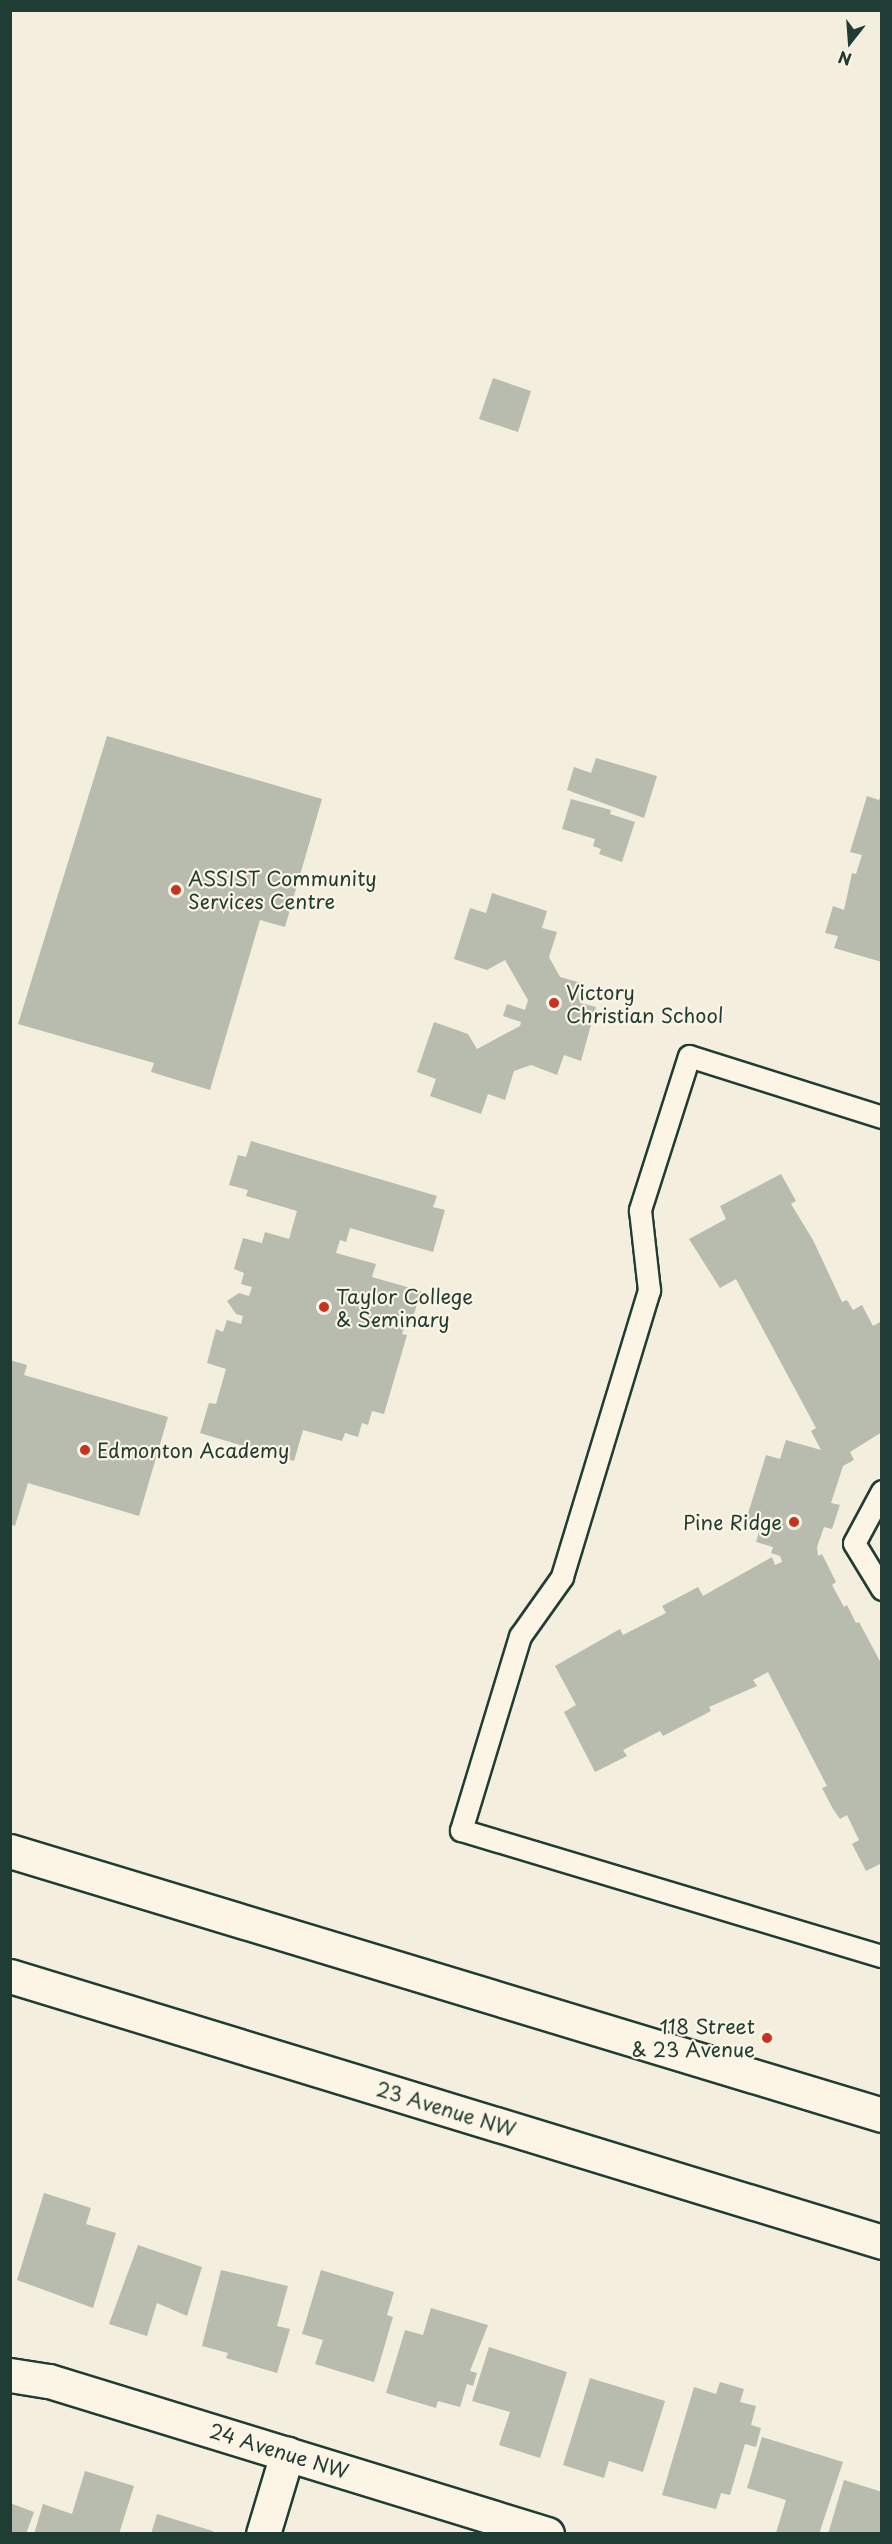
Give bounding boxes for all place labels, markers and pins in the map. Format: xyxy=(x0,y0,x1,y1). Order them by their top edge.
place label: ASSIST Community Services Centre xyxy=(188,867,378,914)
marker: ASSIST Community Services Centre xyxy=(169,883,183,897)
place label: Victory Christian School xyxy=(566,980,723,1027)
marker: Victory Christian School xyxy=(547,996,561,1010)
place label: Taylor College & Seminary xyxy=(336,1284,473,1331)
marker: Taylor College & Seminary xyxy=(317,1300,331,1314)
place label: Edmonton Academy xyxy=(97,1438,289,1462)
marker: Edmonton Academy xyxy=(78,1443,92,1457)
place label: Pine Ridge xyxy=(682,1510,782,1534)
marker: Pine Ridge xyxy=(787,1515,801,1529)
place label: 118 Street & 23 Avenue xyxy=(631,2014,755,2061)
marker: 118 Street & 23 Avenue xyxy=(760,2031,774,2045)

